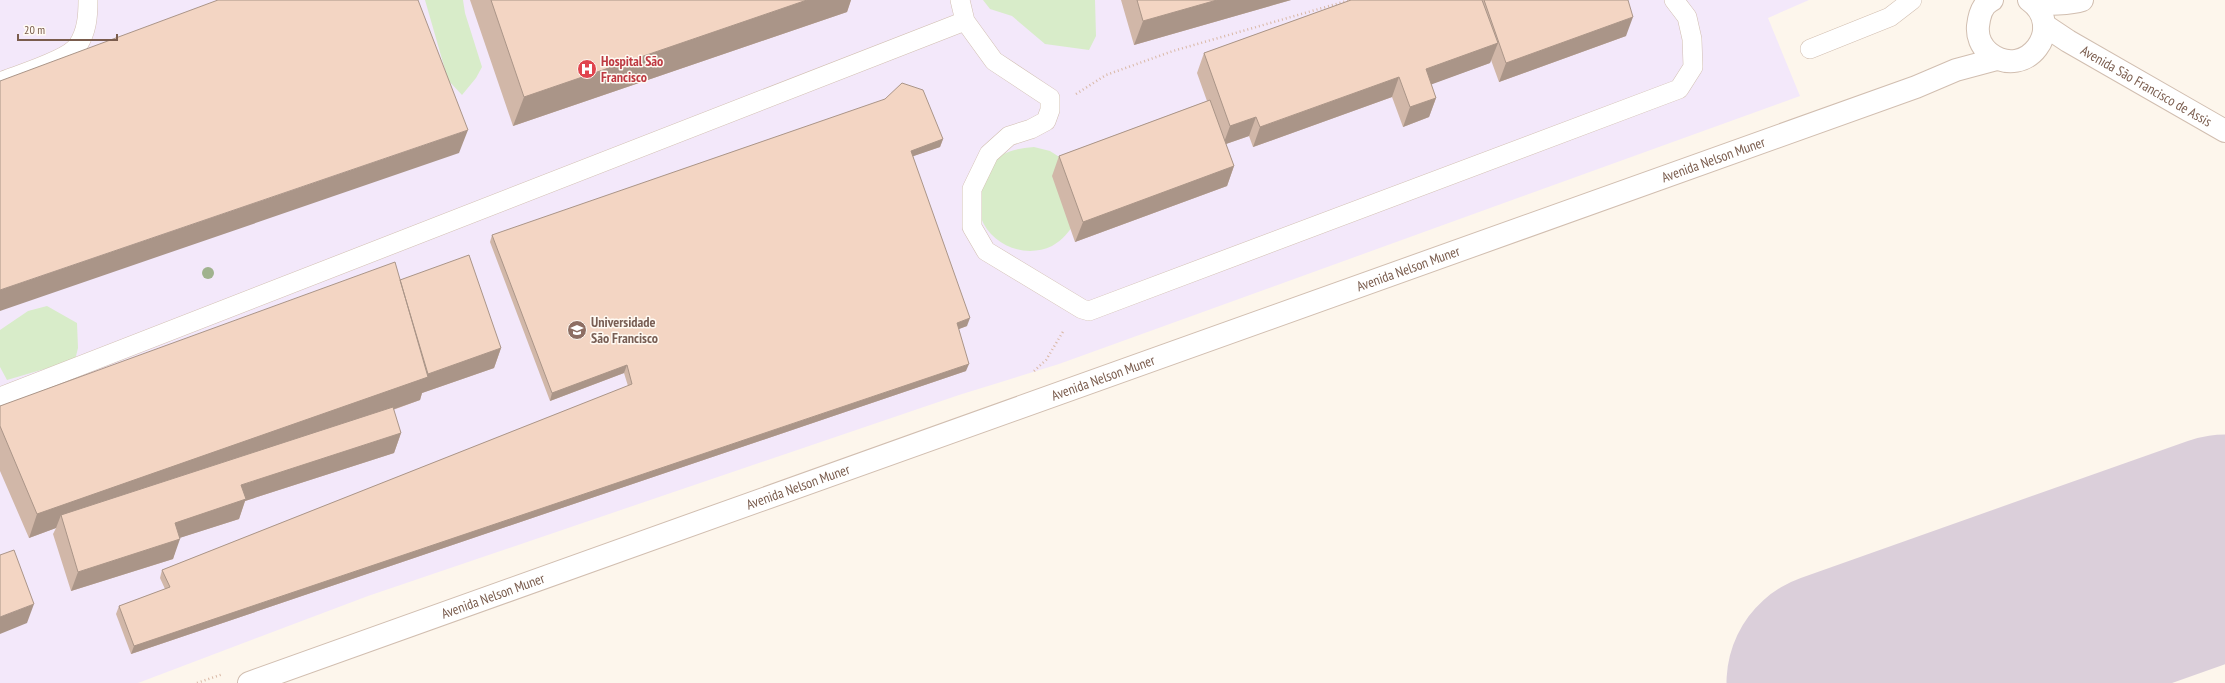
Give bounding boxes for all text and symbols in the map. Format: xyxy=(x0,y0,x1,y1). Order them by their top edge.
scale bar xyxy=(18,16,117,42)
text: 20 m xyxy=(24,22,45,37)
street label: Avenida São Francisco de Assis xyxy=(2077,41,2215,131)
place label: Hospital São Francisco xyxy=(601,52,663,86)
hospital icon: Hospital São Francisco xyxy=(576,58,598,80)
street label: Avenida Nelson Muner xyxy=(1659,133,1768,186)
street label: Avenida Nelson Muner xyxy=(1354,242,1462,295)
place label: Universidade São Francisco xyxy=(591,313,658,347)
school or university icon: Universidade São Francisco xyxy=(566,319,588,341)
street label: Avenida Nelson Muner xyxy=(1049,351,1157,404)
street label: Avenida Nelson Muner xyxy=(744,460,852,513)
street label: Avenida Nelson Muner xyxy=(439,569,547,623)

